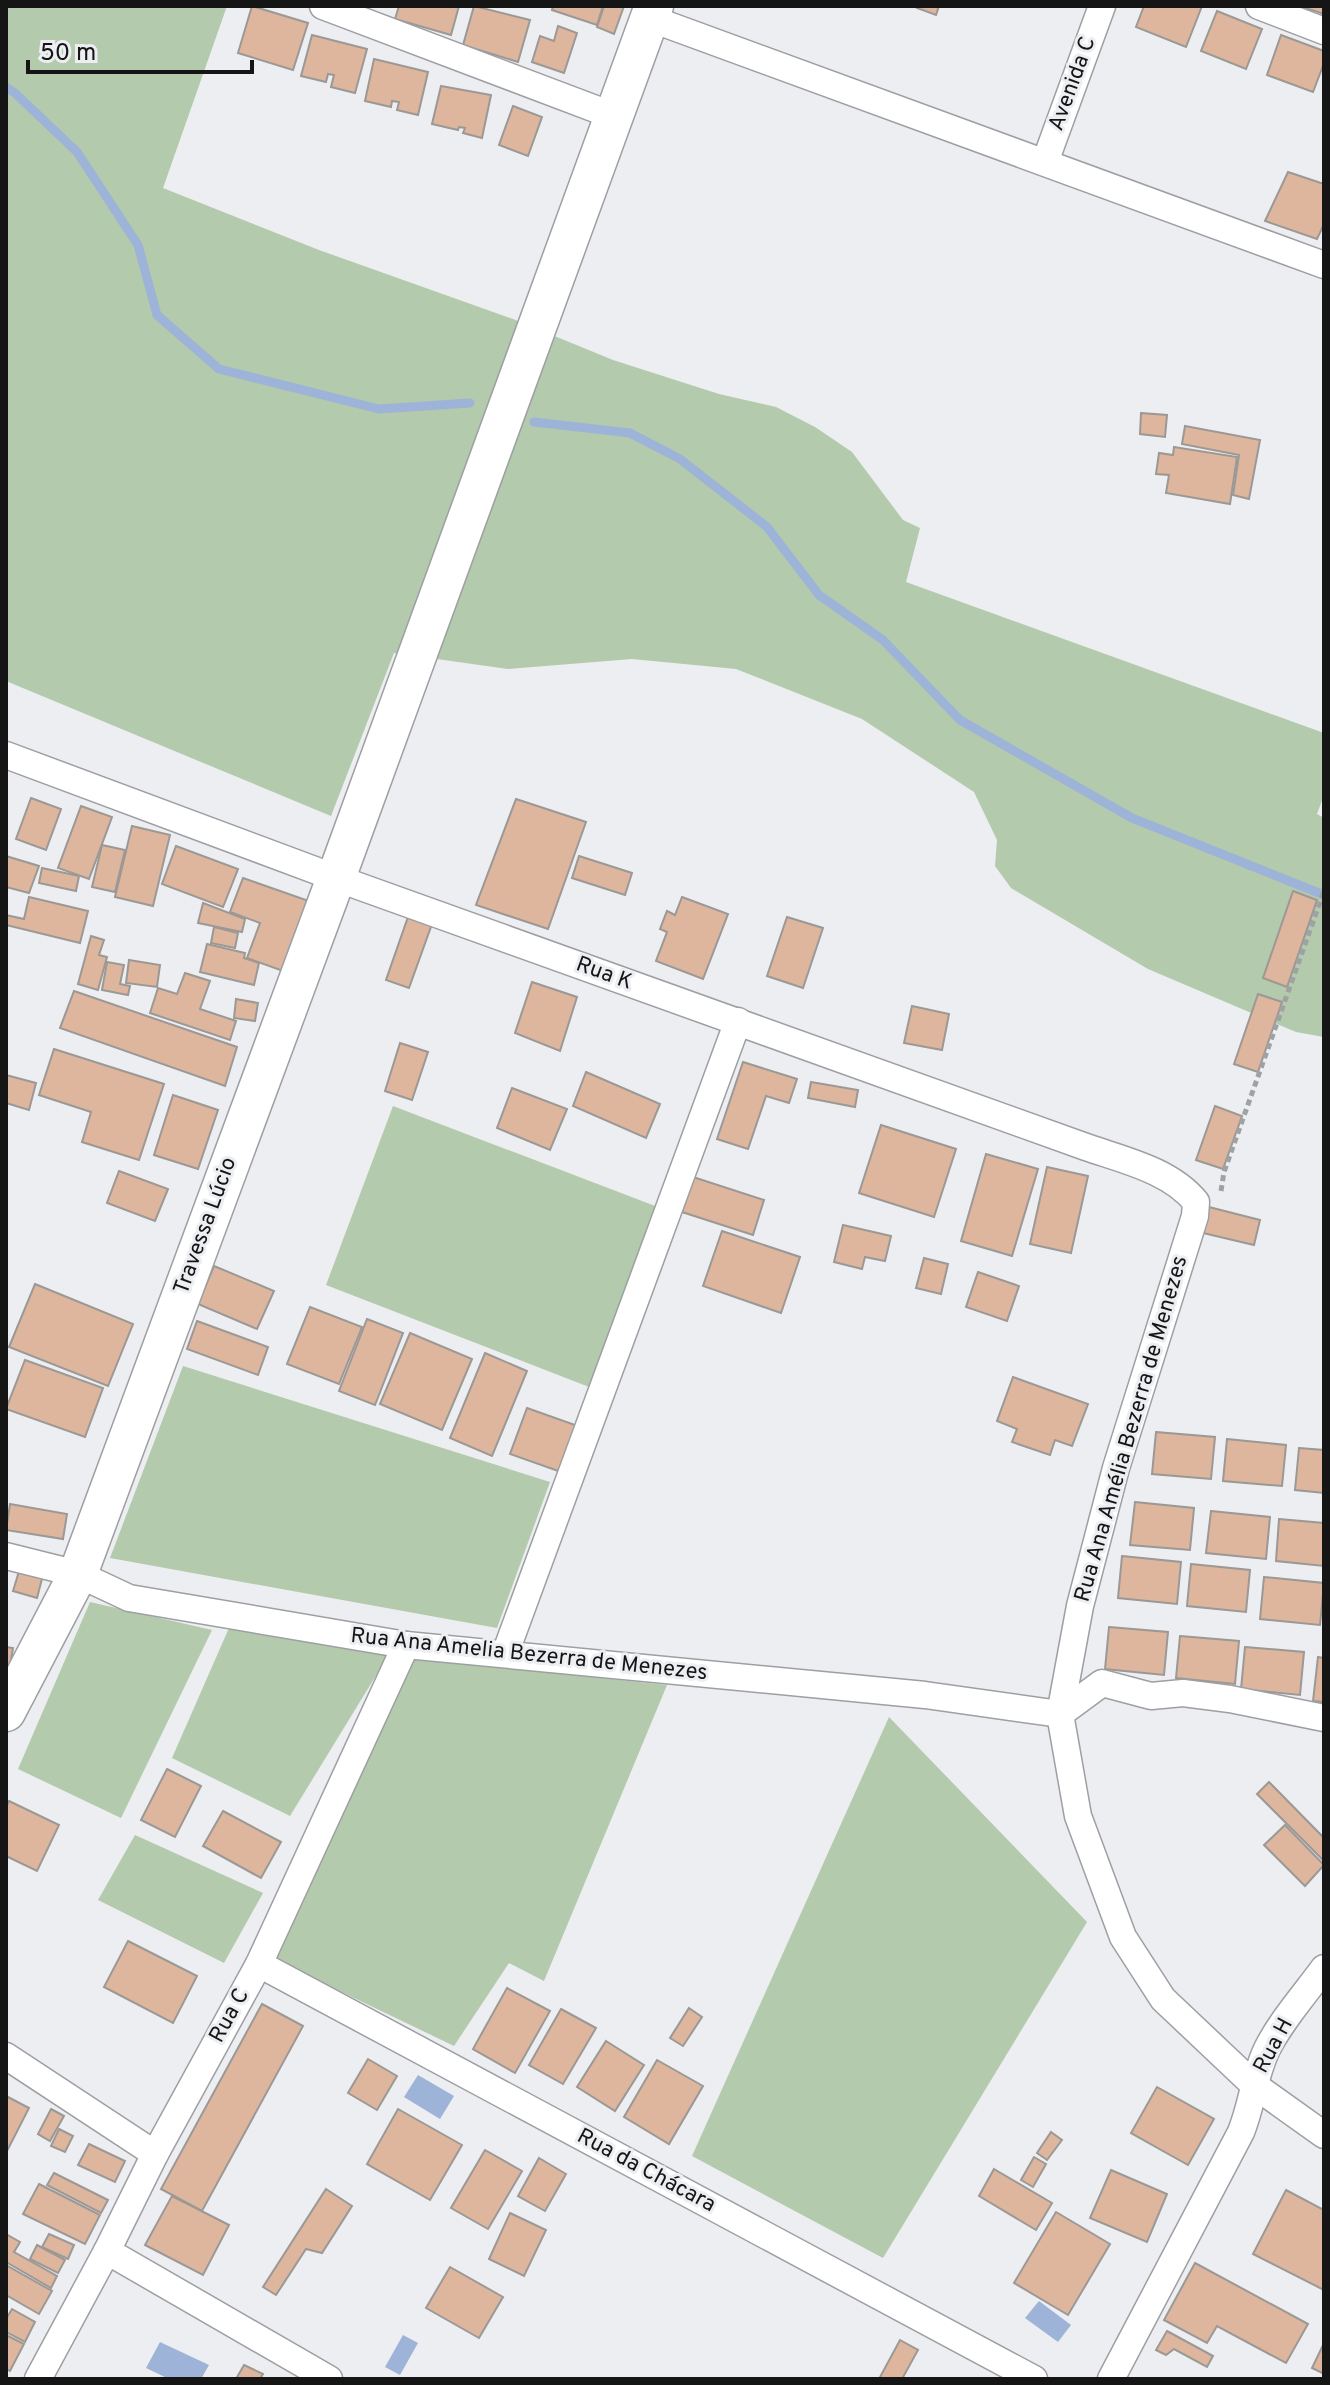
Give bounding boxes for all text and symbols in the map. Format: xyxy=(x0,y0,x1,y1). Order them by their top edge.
scale bar xyxy=(28,24,252,74)
street label: Avenida C xyxy=(1043,33,1103,135)
text: 50 m xyxy=(40,39,96,69)
street label: Rua K xyxy=(572,951,636,997)
street label: Travessa Lúcio xyxy=(169,1154,243,1298)
street label: Rua Ana Amélia Bezerra de Menezes xyxy=(1070,1253,1194,1605)
street label: Rua Ana Amelia Bezerra de Menezes xyxy=(349,1623,709,1687)
street label: Rua C xyxy=(204,1984,256,2048)
street label: Rua H xyxy=(1248,2014,1300,2078)
street label: Rua da Chácara xyxy=(572,2123,720,2219)

